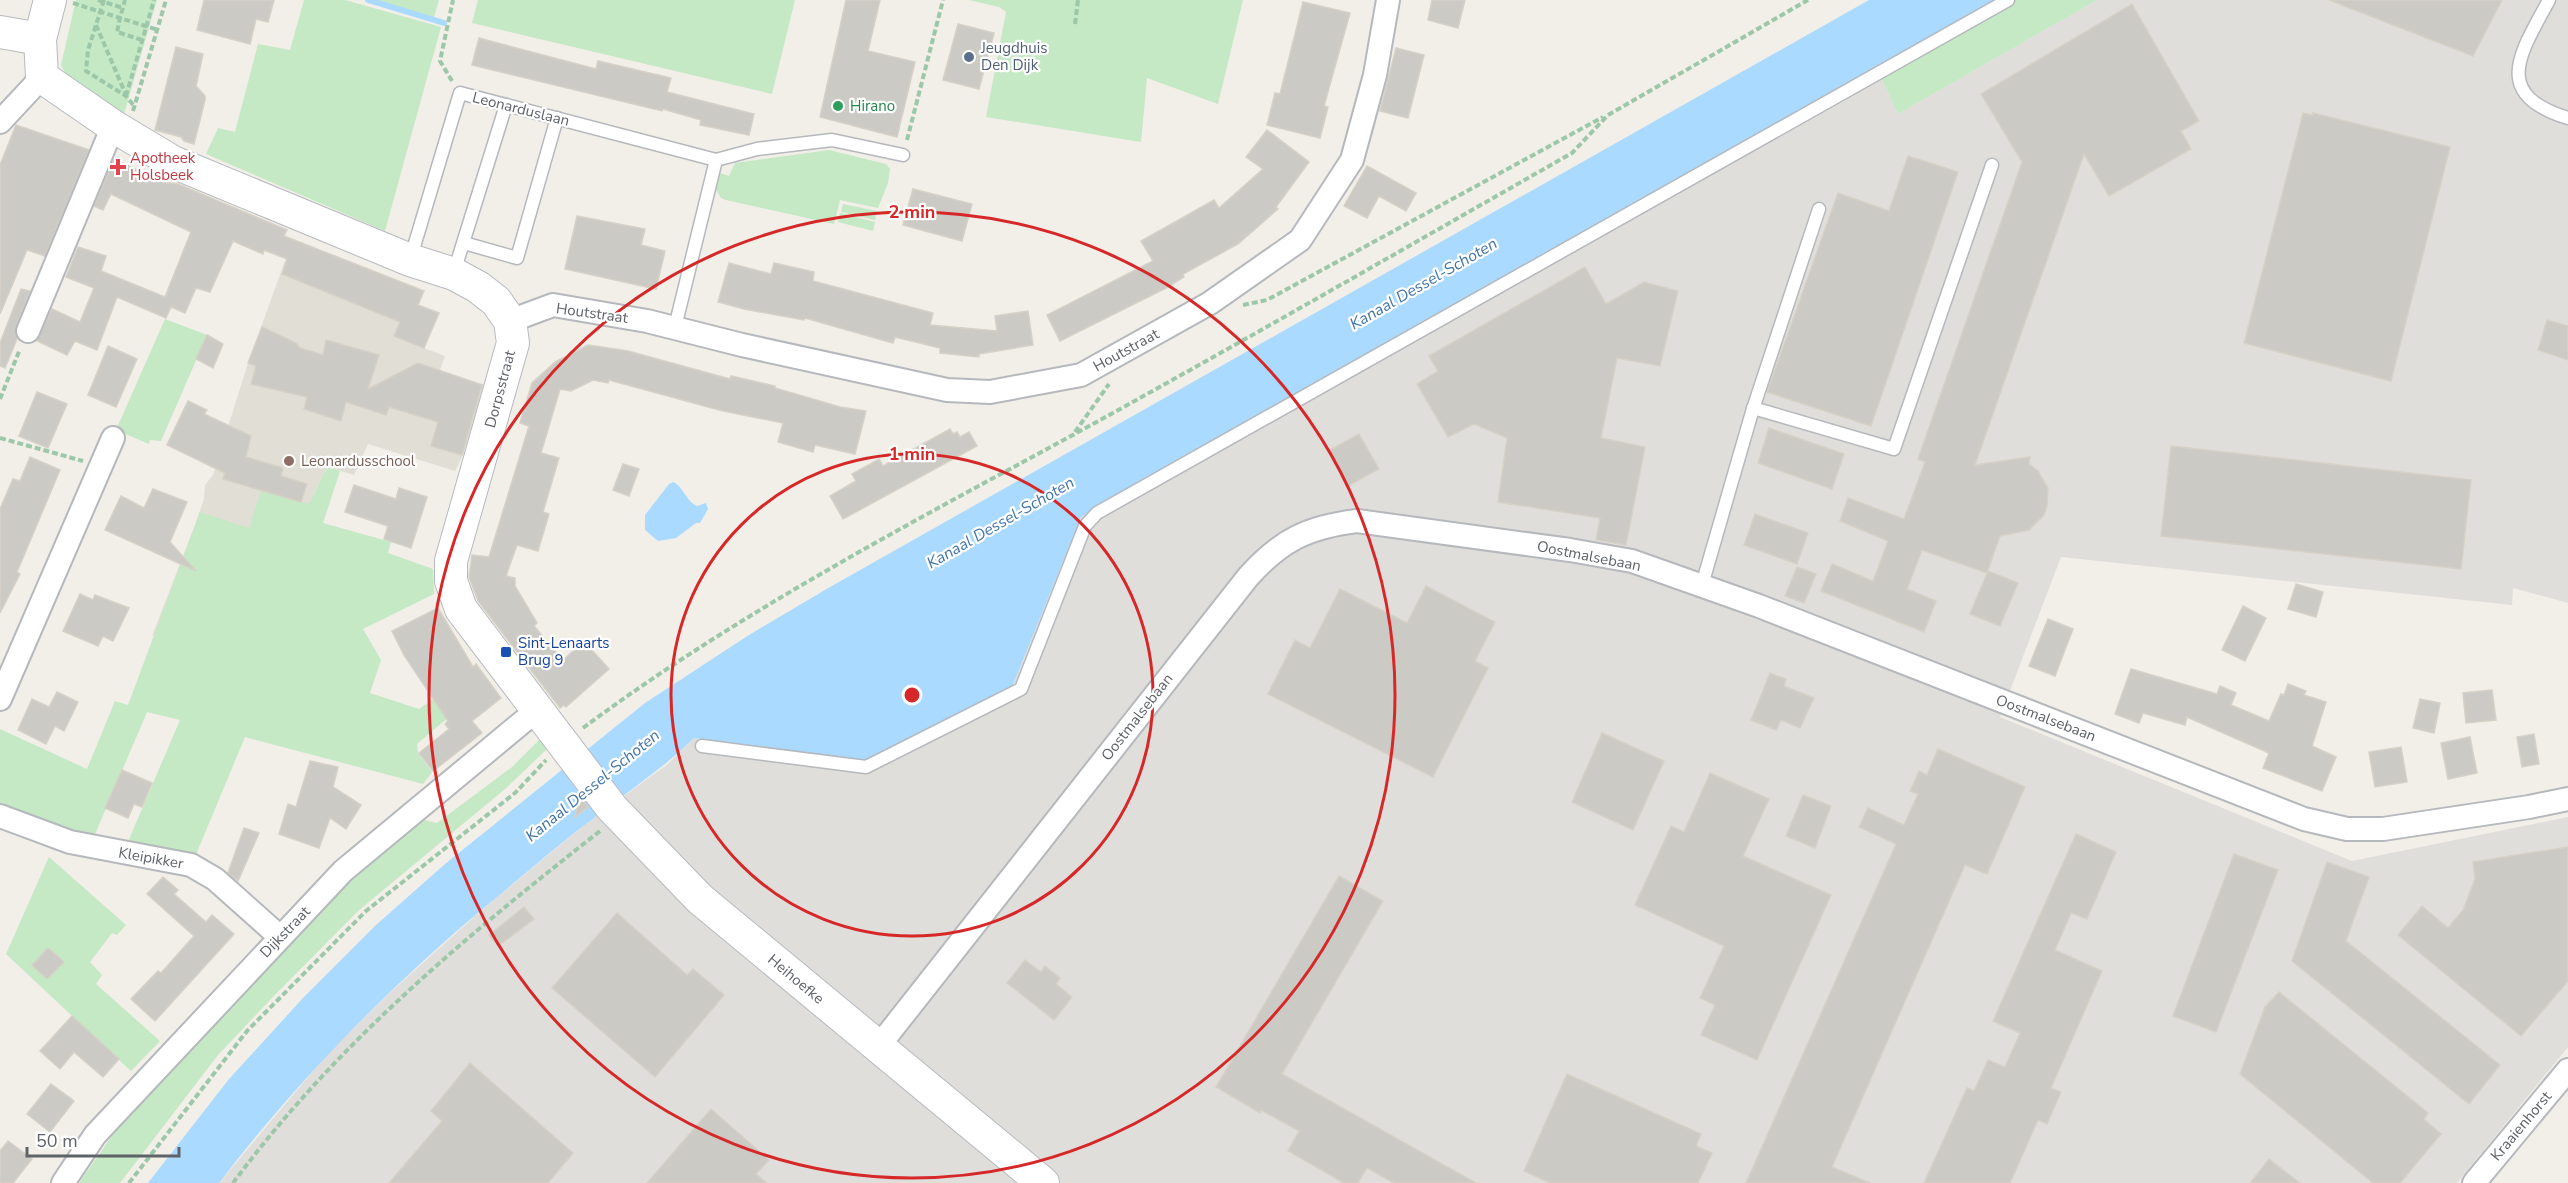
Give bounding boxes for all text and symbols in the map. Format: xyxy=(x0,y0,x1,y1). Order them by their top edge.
place label: Jeugdhuis Den Dijk xyxy=(980,38,1047,75)
marker: Jeugdhuis Den Dijk xyxy=(962,50,976,64)
street label: Leonarduslaan xyxy=(470,87,572,131)
place label: Hirano xyxy=(850,96,895,116)
marker: Hirano xyxy=(831,99,845,113)
place label: Apotheek Holsbeek xyxy=(130,148,196,185)
marker: Apotheek Holsbeek xyxy=(111,160,125,174)
text: 2 min xyxy=(889,200,935,224)
water label: Kanaal Dessel-Schoten xyxy=(1346,233,1501,335)
street label: Houtstraat xyxy=(555,298,630,328)
street label: Houtstraat xyxy=(1090,323,1163,376)
street label: Dorpsstraat xyxy=(480,347,520,430)
text: 1 min xyxy=(889,442,935,466)
place label: Leonardusschool xyxy=(301,451,416,471)
marker: Leonardusschool xyxy=(282,454,296,468)
water label: Kanaal Dessel-Schoten xyxy=(923,472,1078,574)
street label: Oostmalsebaan xyxy=(1535,536,1643,576)
place label: Sint-Lenaarts Brug 9 xyxy=(518,633,609,670)
marker: Sint-Lenaarts Brug 9 xyxy=(499,645,513,659)
street label: Oostmalsebaan xyxy=(1097,669,1177,765)
centre of rings xyxy=(902,685,922,705)
street label: Oostmalsebaan xyxy=(1993,690,2099,746)
water label: Kanaal Dessel-Schoten xyxy=(521,725,664,847)
street label: Kleipikker xyxy=(117,842,186,874)
street label: Dijkstraat xyxy=(255,901,315,962)
street label: Heihoefke xyxy=(764,949,828,1009)
street label: Kraaienhorst xyxy=(2486,1086,2556,1165)
scale bar xyxy=(27,1120,178,1158)
text: 50 m xyxy=(36,1129,78,1153)

